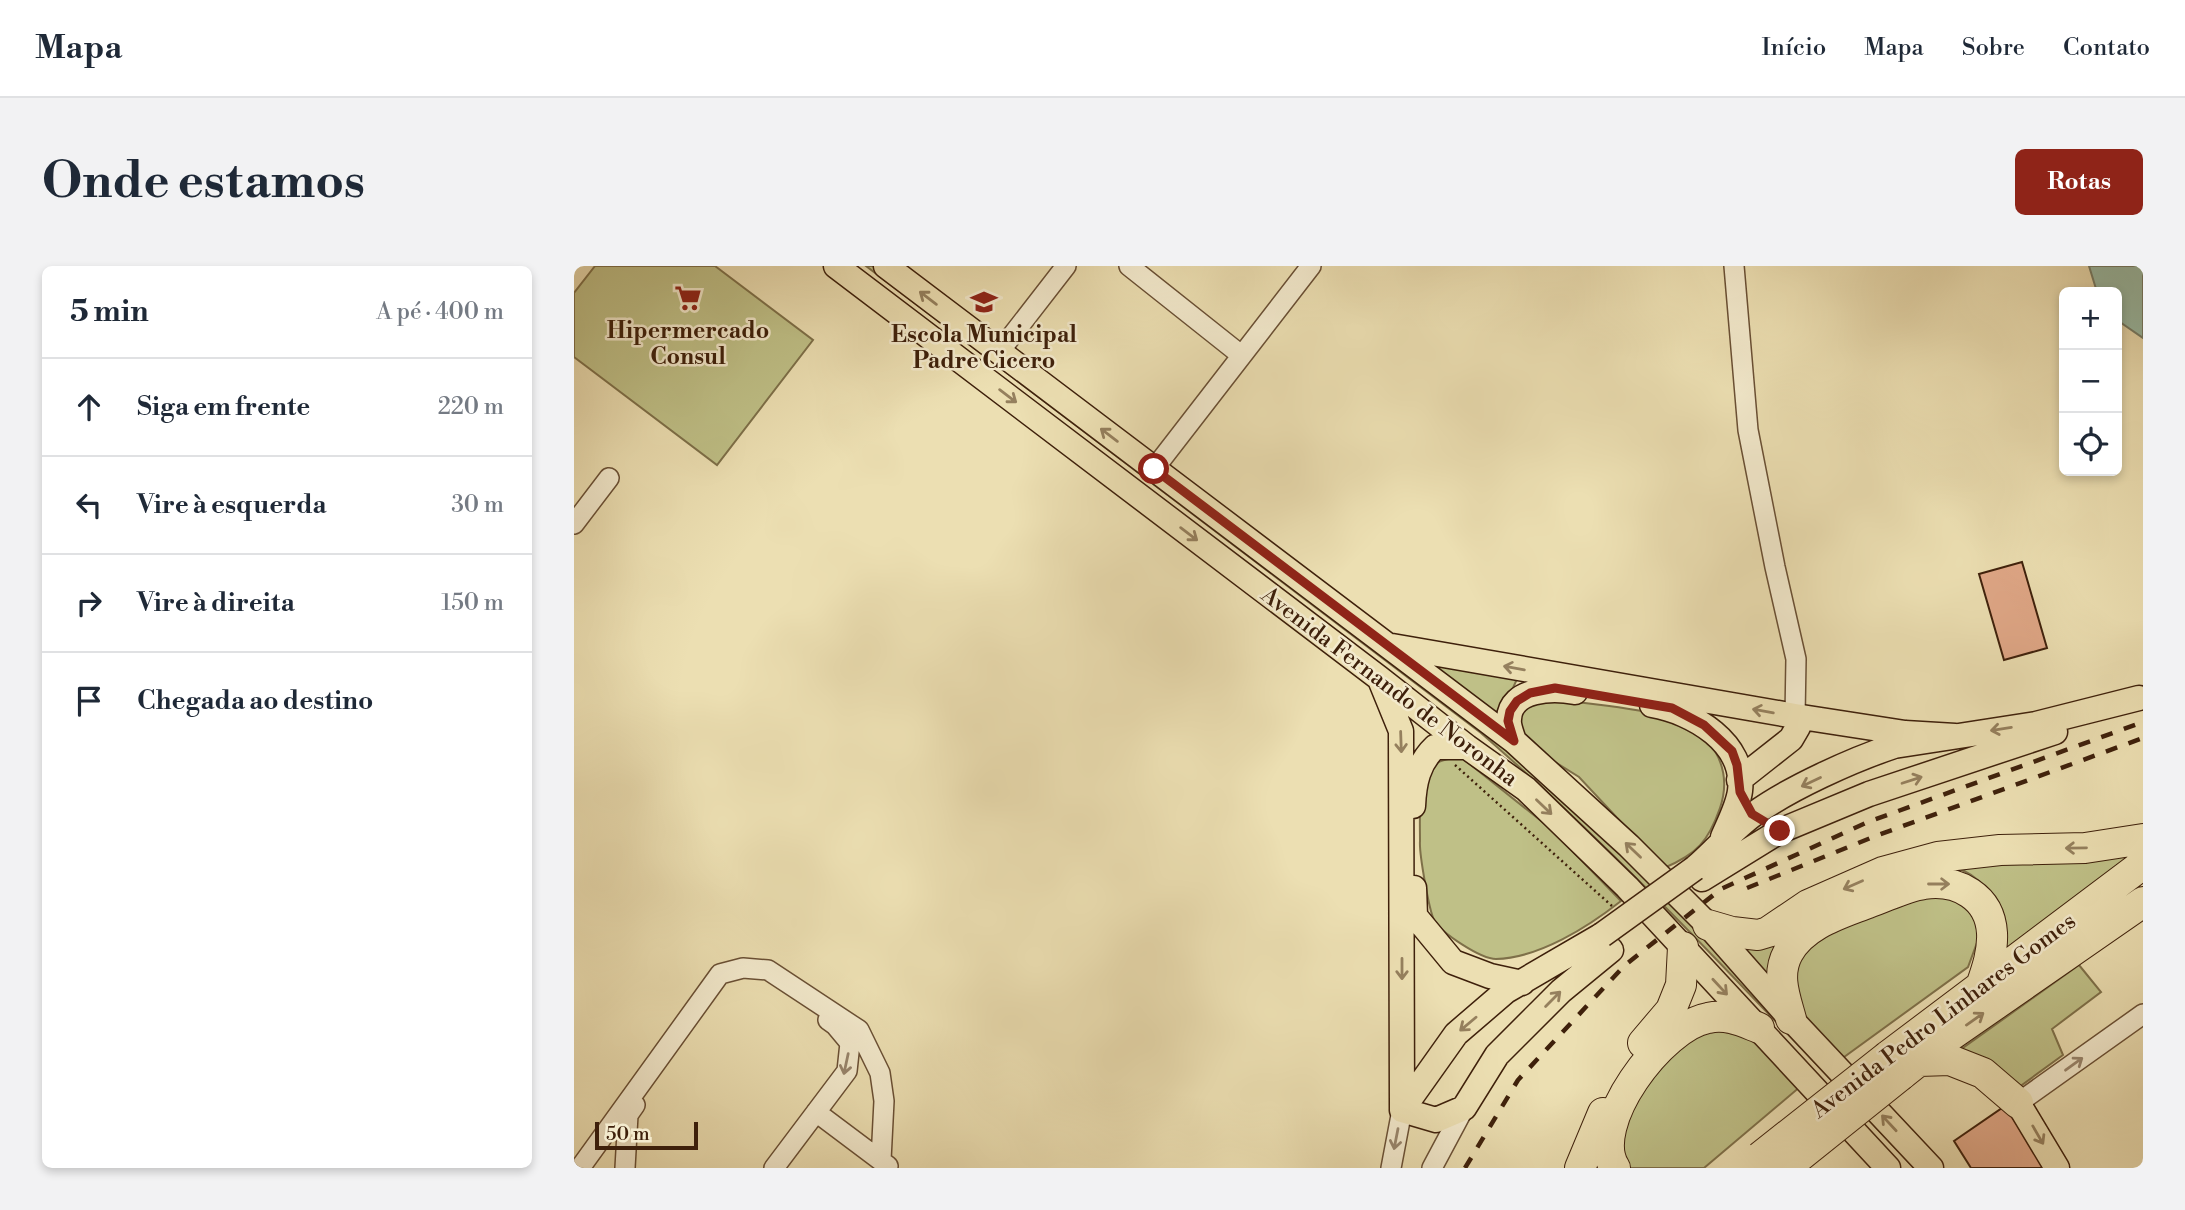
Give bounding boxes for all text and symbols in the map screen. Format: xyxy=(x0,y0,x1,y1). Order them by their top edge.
text: Mapa xyxy=(35,28,122,69)
text: Início xyxy=(1762,33,1826,63)
text: Mapa xyxy=(1864,33,1924,63)
text: Sobre xyxy=(1962,33,2025,63)
text: Contato xyxy=(2063,33,2150,63)
button: Rotas xyxy=(2015,149,2143,215)
text: Onde estamos xyxy=(42,152,365,213)
supermarket icon: Hipermercado Consul xyxy=(673,283,703,313)
school or university icon: Escola Municipal Padre Cicero xyxy=(969,287,999,317)
map controls xyxy=(2059,287,2122,476)
button: + xyxy=(2059,287,2122,350)
one-way arrow xyxy=(919,290,938,305)
text: 5 min xyxy=(70,293,149,331)
text: A pé · 400 m xyxy=(376,298,504,326)
place label: Hipermercado Consul xyxy=(607,317,769,371)
place label: Escola Municipal Padre Cicero xyxy=(891,321,1077,375)
button: − xyxy=(2059,350,2122,413)
icon: ahead xyxy=(70,388,108,426)
one-way arrow xyxy=(998,389,1017,404)
text: Siga em frente xyxy=(137,391,310,423)
text: 220 m xyxy=(438,393,504,421)
button: locate xyxy=(2059,413,2122,476)
one-way arrow xyxy=(1100,428,1119,443)
route start xyxy=(1138,453,1169,484)
icon: left xyxy=(70,486,108,524)
text: Vire à esquerda xyxy=(137,489,327,521)
text: 30 m xyxy=(451,491,504,519)
one-way arrow xyxy=(1179,526,1198,541)
street label: Avenida Fernando de Noronha xyxy=(1255,580,1524,793)
icon: right xyxy=(70,584,108,622)
text: Vire à direita xyxy=(137,587,295,619)
text: 150 m xyxy=(441,589,504,617)
one-way arrow xyxy=(1503,661,1526,674)
icon: arrive xyxy=(70,682,108,720)
text: Chegada ao destino xyxy=(137,685,373,717)
one-way arrow xyxy=(1752,704,1775,717)
one-way arrow xyxy=(1990,723,2013,736)
one-way arrow xyxy=(1394,730,1407,753)
one-way arrow xyxy=(1900,773,1922,785)
one-way arrow xyxy=(1801,776,1822,790)
one-way arrow xyxy=(1535,798,1552,815)
route end xyxy=(1764,815,1795,846)
one-way arrow xyxy=(2064,841,2087,855)
one-way arrow xyxy=(1624,842,1641,859)
one-way arrow xyxy=(1927,877,1950,891)
one-way arrow xyxy=(1843,879,1865,892)
street label: Avenida Pedro Linhares Gomes xyxy=(1805,907,2081,1125)
one-way arrow xyxy=(1395,957,1409,980)
one-way arrow xyxy=(1712,978,1729,995)
one-way arrow xyxy=(1544,990,1561,1007)
one-way arrow xyxy=(1965,1012,1984,1026)
one-way arrow xyxy=(1459,1016,1477,1032)
one-way arrow xyxy=(839,1052,852,1074)
one-way arrow xyxy=(2064,1056,2082,1071)
one-way arrow xyxy=(1881,1115,1898,1132)
scale bar xyxy=(595,1119,698,1151)
text: 50 m xyxy=(606,1122,650,1146)
one-way arrow xyxy=(2031,1125,2045,1145)
one-way arrow xyxy=(1389,1127,1403,1150)

